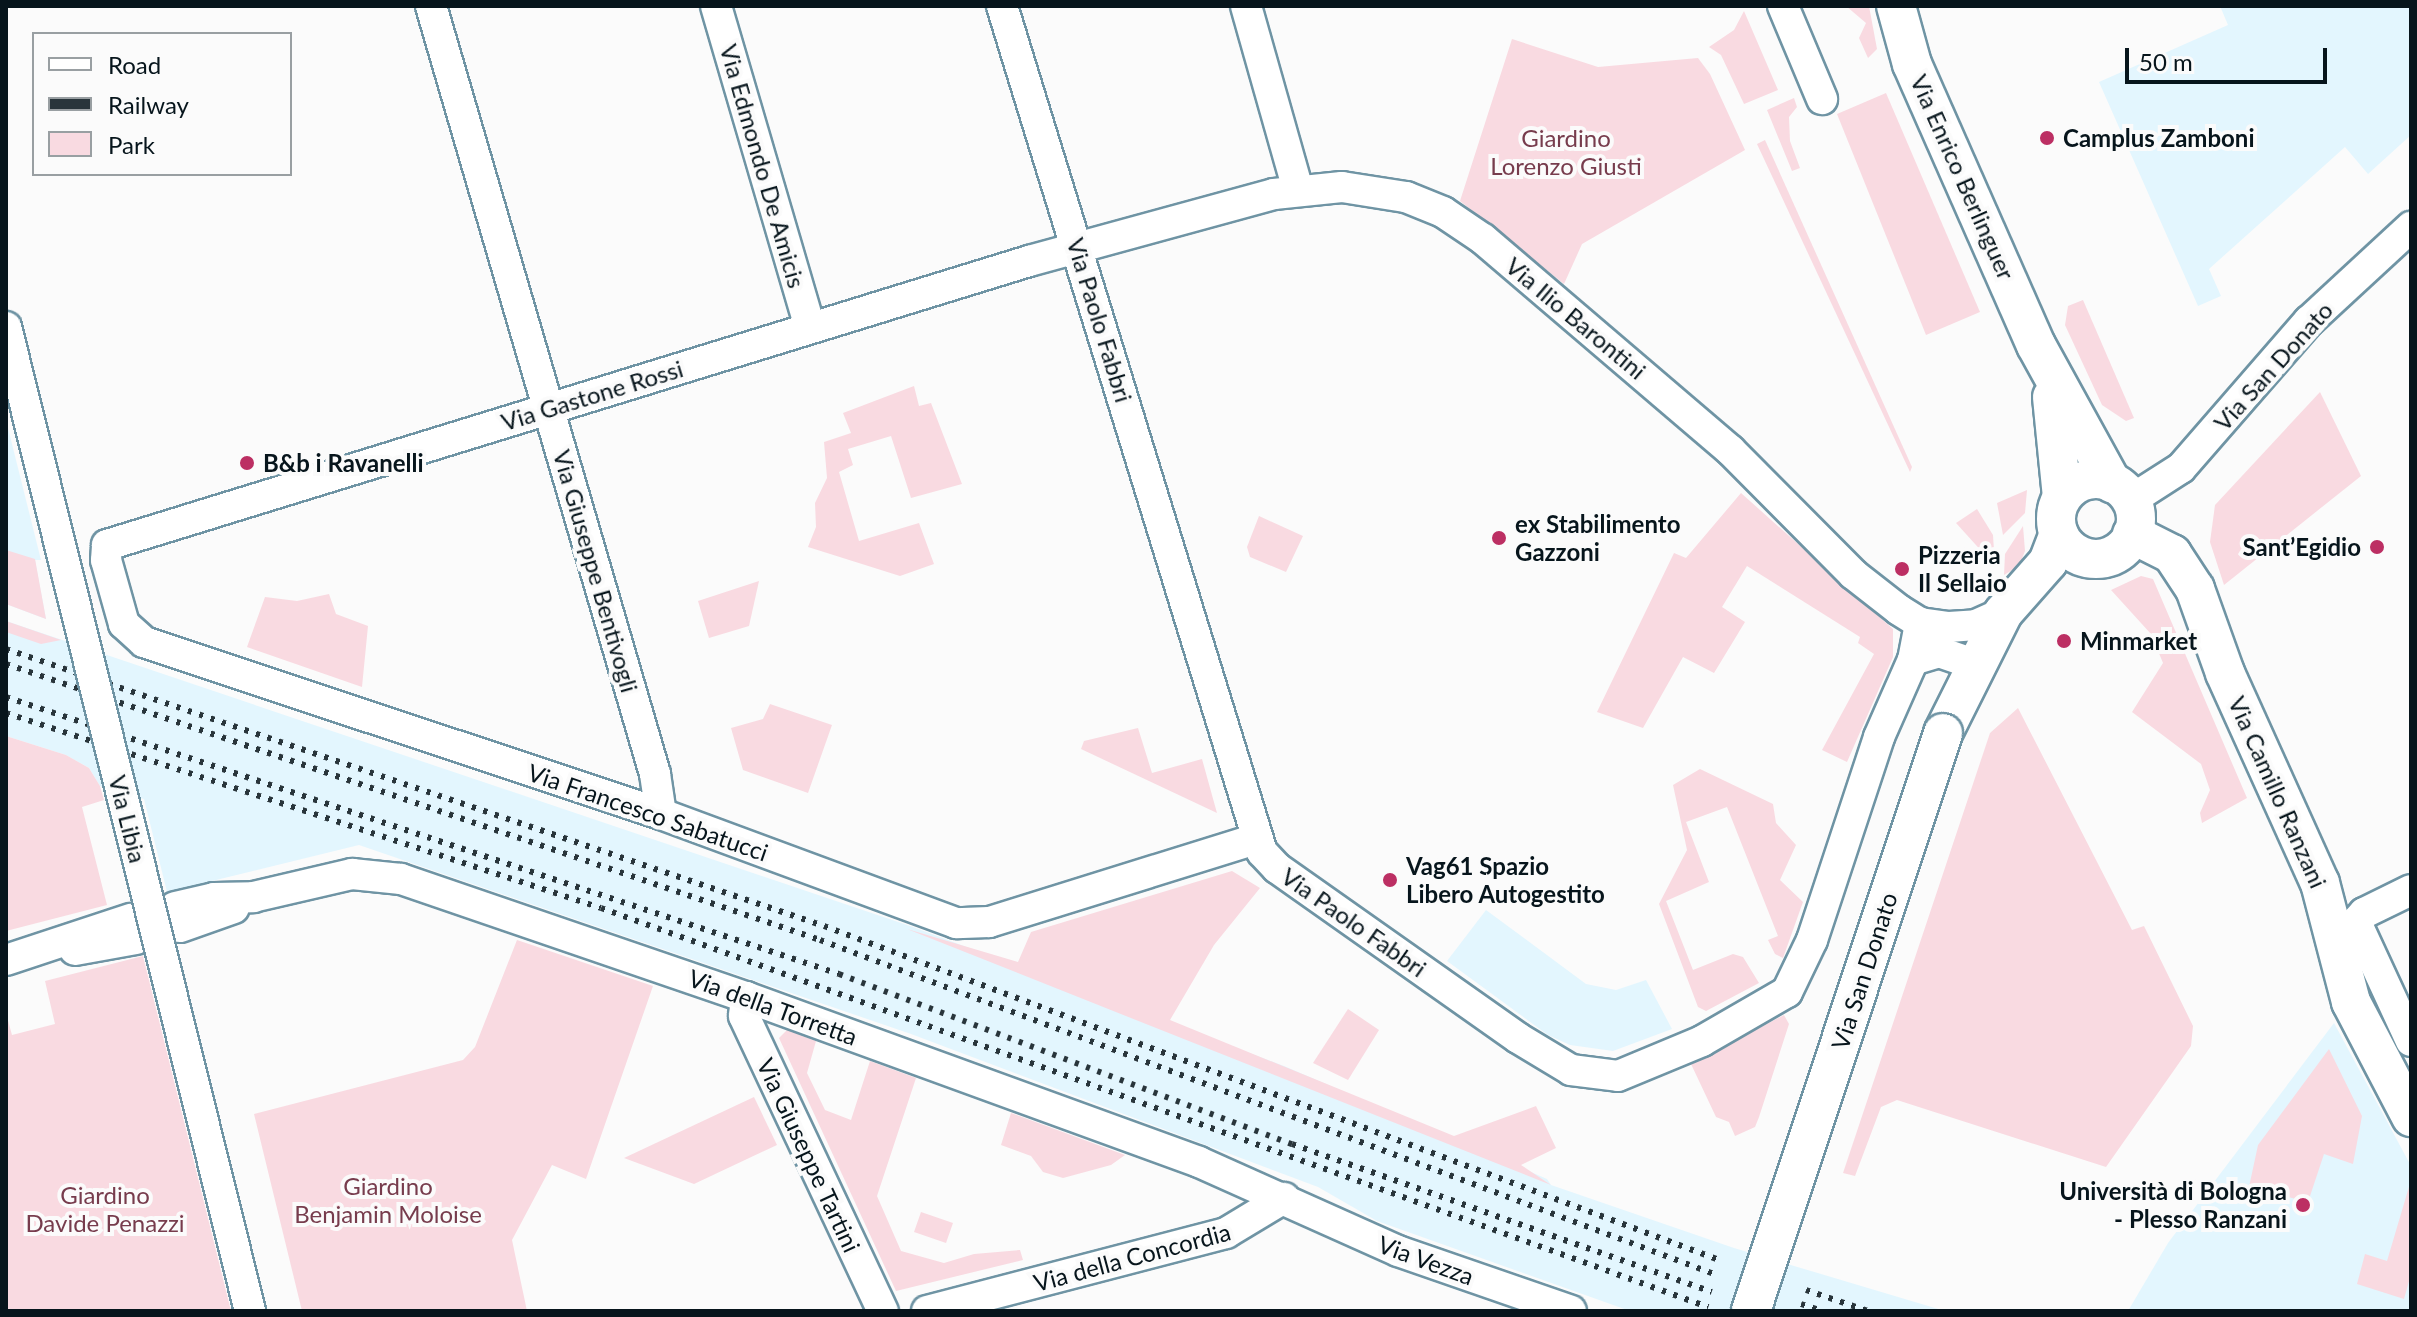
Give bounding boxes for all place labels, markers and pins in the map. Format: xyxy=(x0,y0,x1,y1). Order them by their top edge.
place label: Camplus Zamboni xyxy=(2063,124,2254,152)
marker: Camplus Zamboni xyxy=(2038,129,2056,147)
place label: B&b i Ravanelli xyxy=(263,449,424,477)
marker: B&b i Ravanelli xyxy=(238,454,256,472)
place label: ex Stabilimento Gazzoni xyxy=(1515,510,1680,566)
marker: ex Stabilimento Gazzoni xyxy=(1490,529,1508,547)
place label: Sant’Egidio xyxy=(2242,533,2361,561)
marker: Sant’Egidio xyxy=(2368,538,2386,556)
place label: Pizzeria Il Sellaio xyxy=(1918,541,2007,597)
marker: Pizzeria Il Sellaio xyxy=(1893,560,1911,578)
place label: Minmarket xyxy=(2080,627,2197,655)
marker: Minmarket xyxy=(2055,632,2073,650)
place label: Vag61 Spazio Libero Autogestito xyxy=(1406,852,1606,908)
marker: Vag61 Spazio Libero Autogestito xyxy=(1381,871,1399,889)
place label: Università di Bologna - Plesso Ranzani xyxy=(2059,1177,2287,1233)
marker: Università di Bologna - Plesso Ranzani xyxy=(2294,1196,2312,1214)

